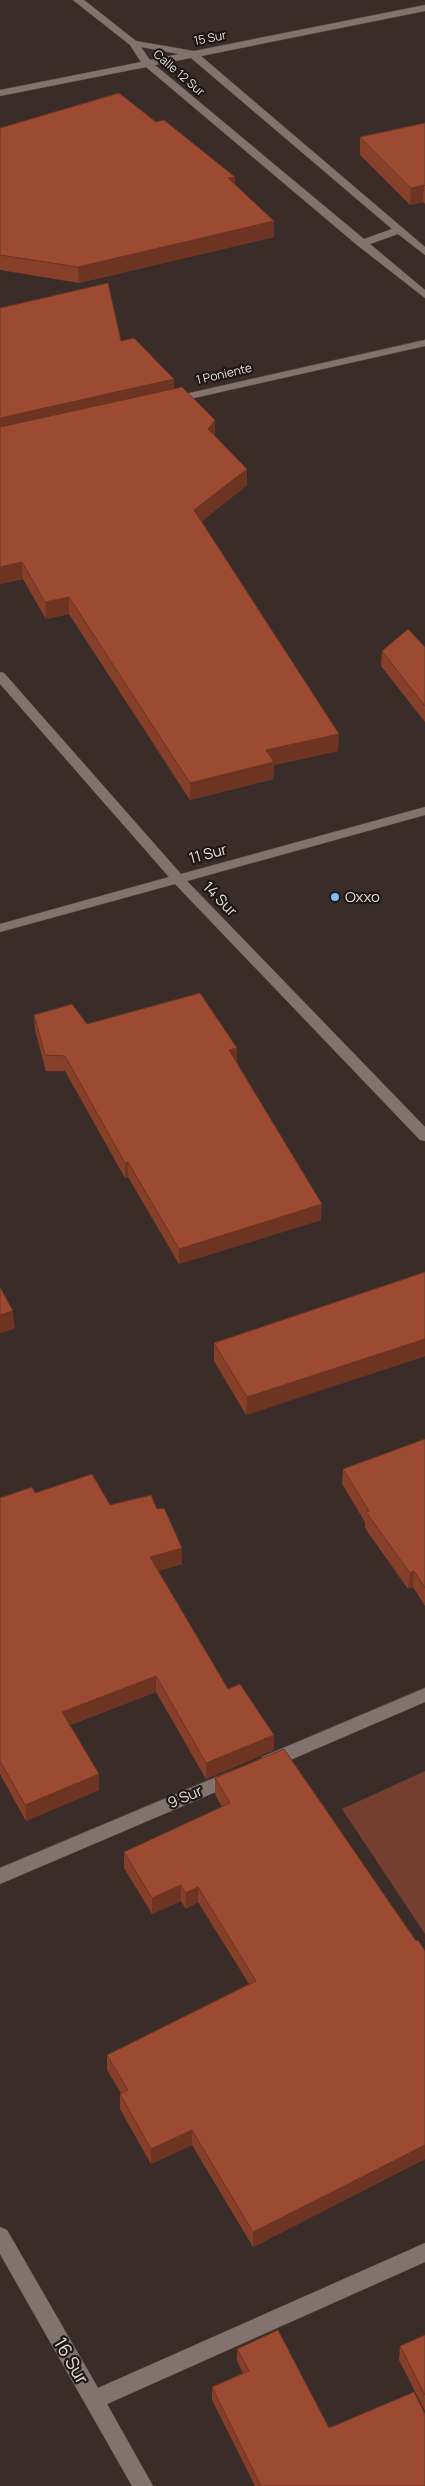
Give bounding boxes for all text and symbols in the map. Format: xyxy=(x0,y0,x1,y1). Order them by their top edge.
street label: 15 Sur xyxy=(192,26,228,49)
street label: Calle 12 Sur xyxy=(150,46,209,100)
street label: 1 Poniente xyxy=(194,359,254,388)
street label: 11 Sur xyxy=(187,838,230,869)
street label: 14 Sur xyxy=(198,877,243,921)
place label: Oxxo xyxy=(345,886,380,907)
marker: Oxxo xyxy=(329,891,341,903)
street label: 9 Sur xyxy=(164,1780,206,1813)
street label: 16 Sur xyxy=(49,2333,95,2389)

